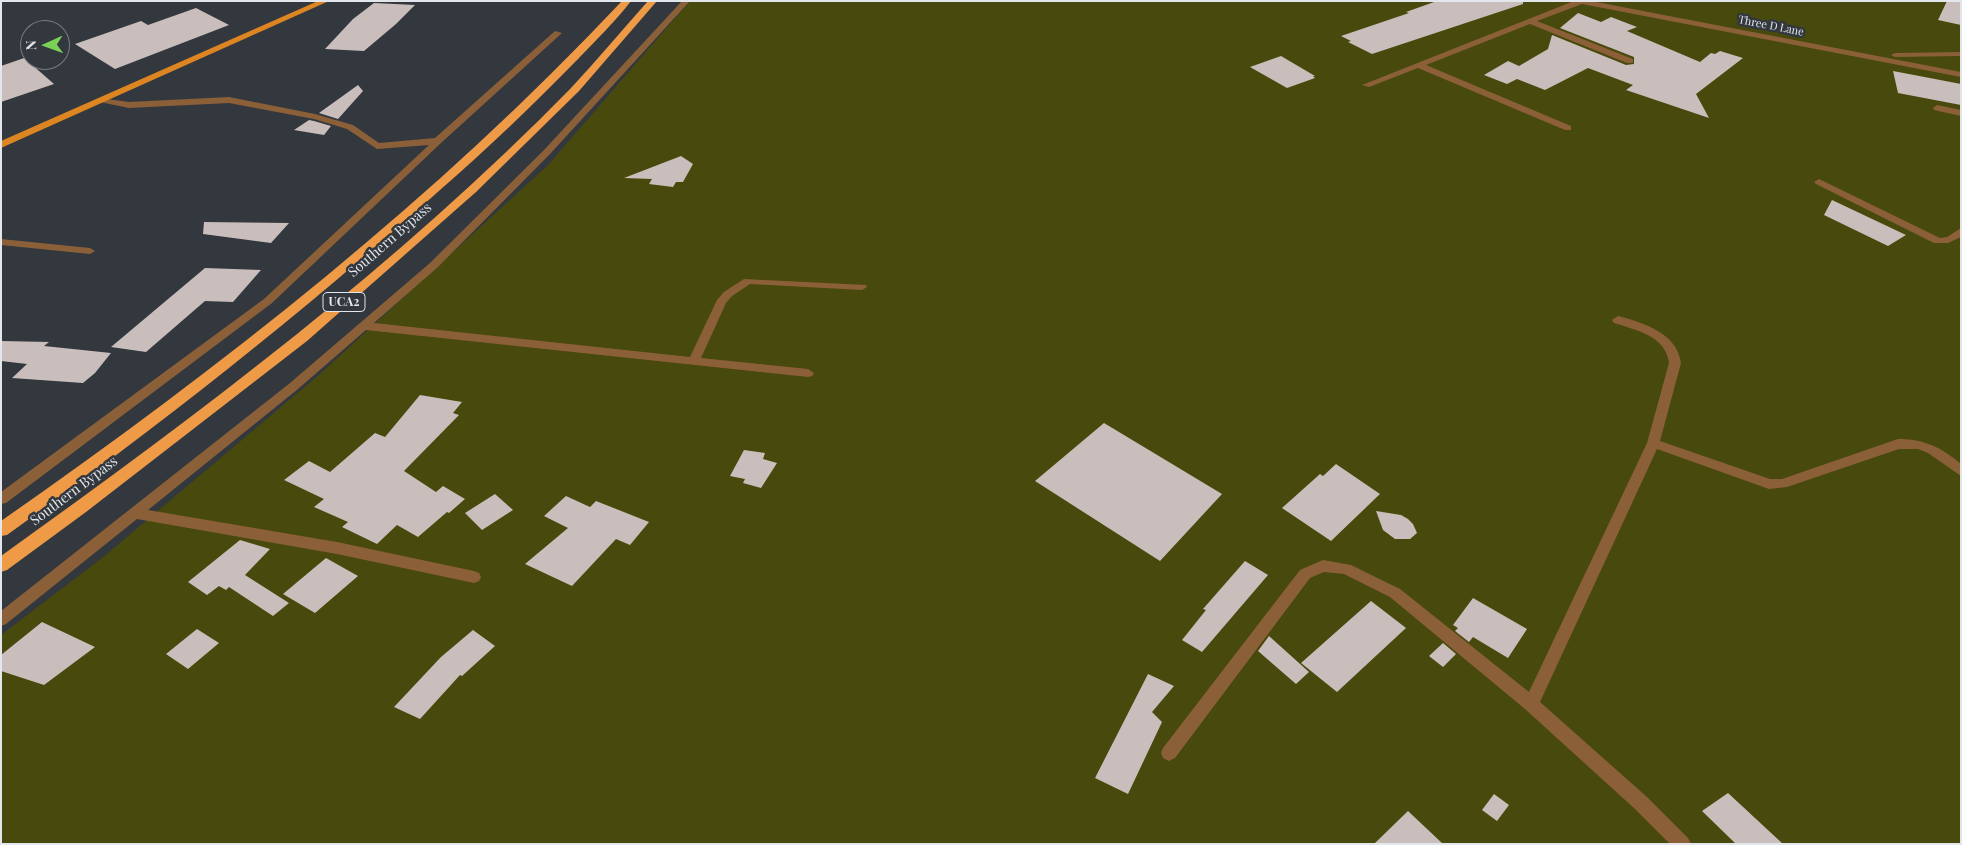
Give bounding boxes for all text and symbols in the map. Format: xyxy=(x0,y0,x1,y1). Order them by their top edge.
street label: Three D Lane xyxy=(1737,13,1805,39)
north arrow xyxy=(20,20,70,70)
text: N xyxy=(21,40,40,51)
street label: Southern Bypass xyxy=(345,199,435,281)
road number: UCA2 xyxy=(323,292,365,312)
street label: Southern Bypass xyxy=(27,453,121,529)

